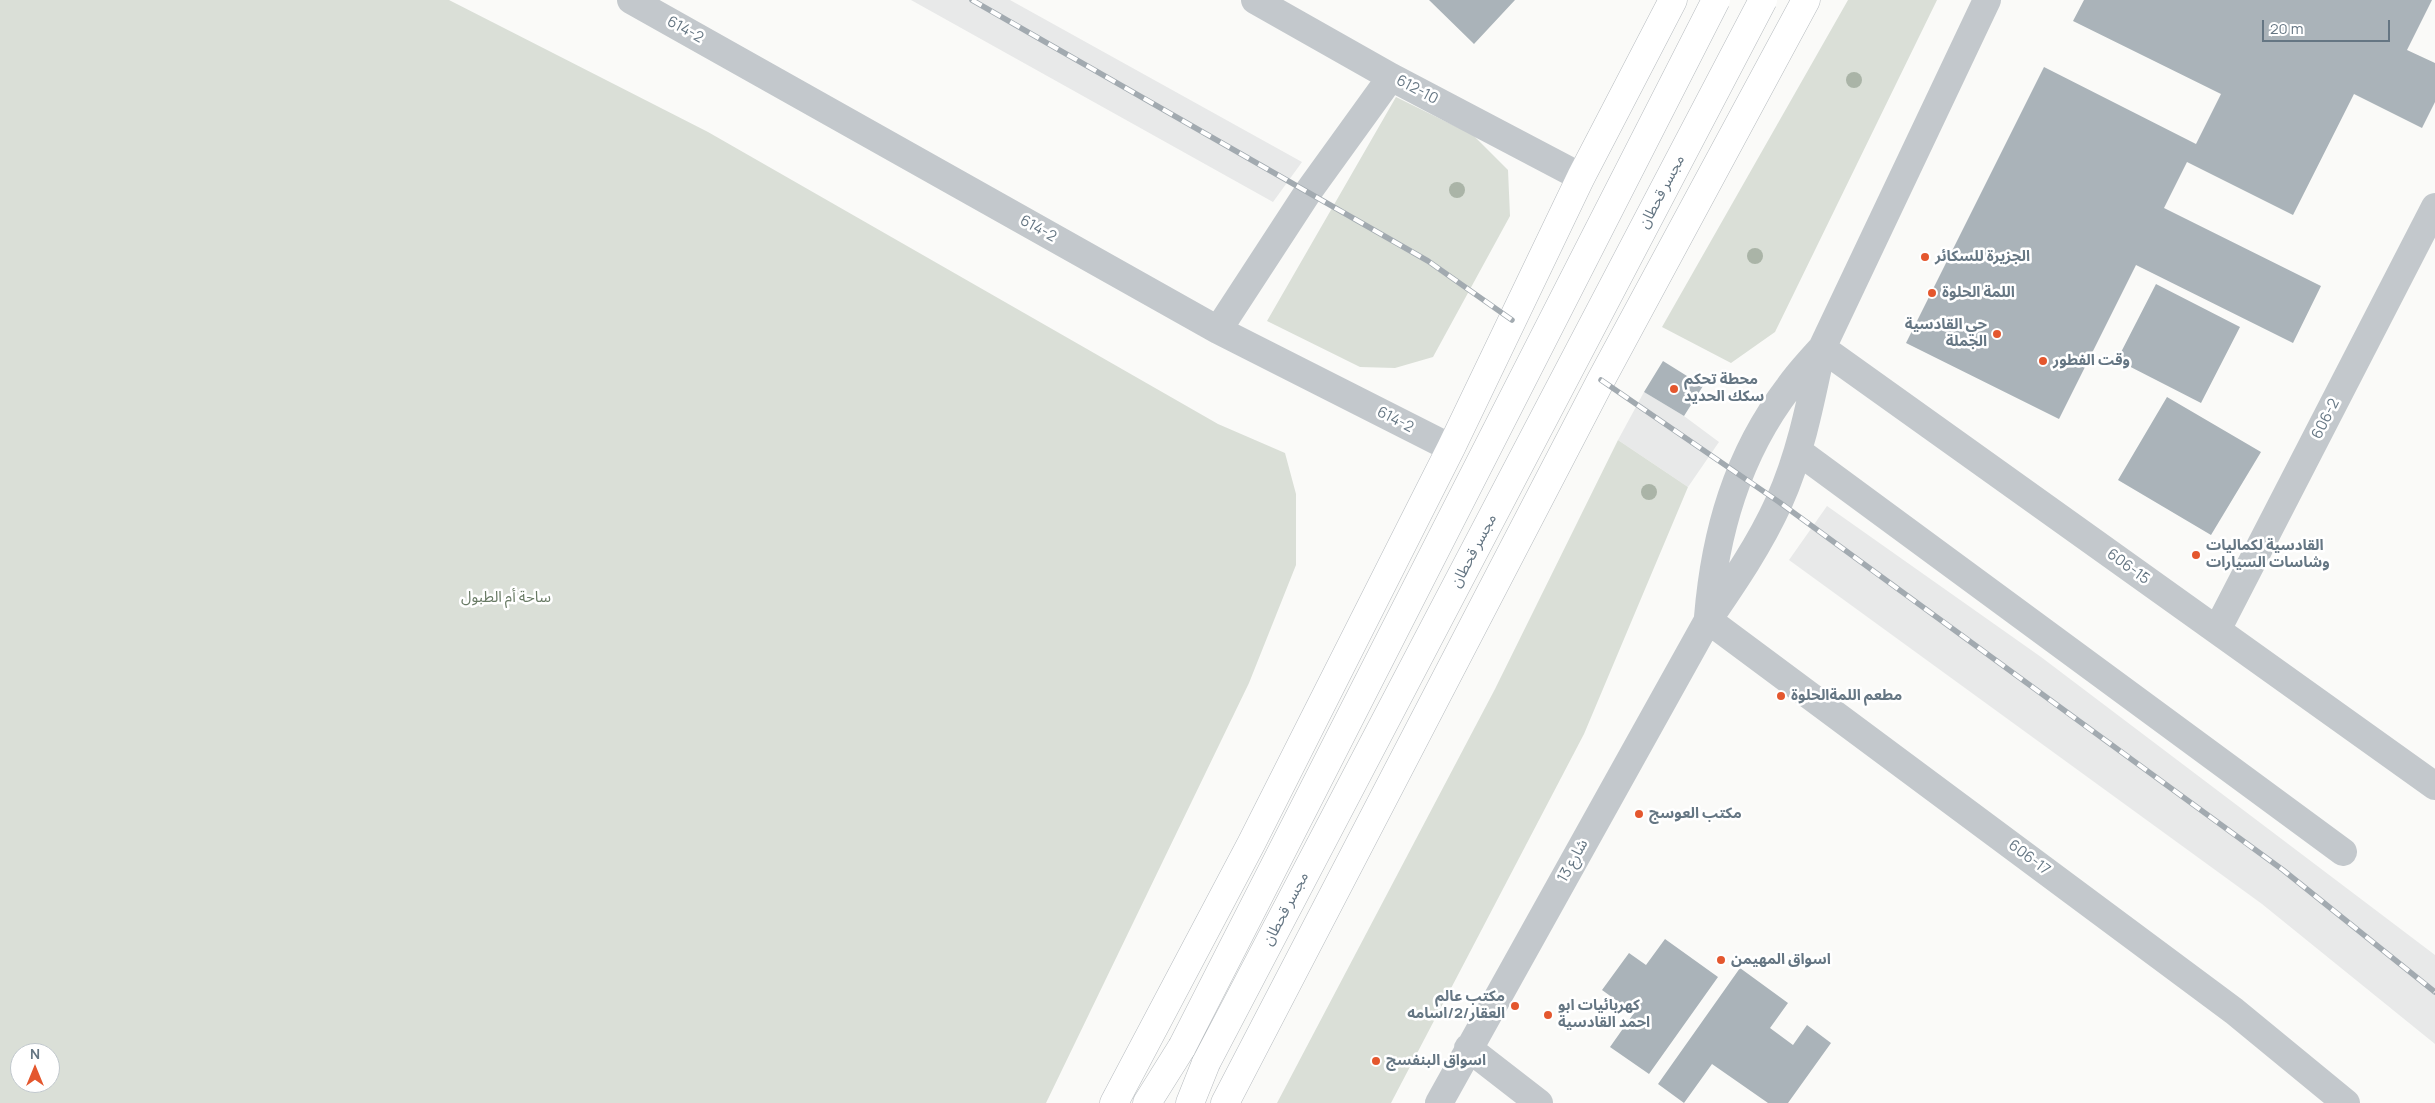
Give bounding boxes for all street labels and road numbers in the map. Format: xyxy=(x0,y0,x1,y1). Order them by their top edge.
street label: 614-2 xyxy=(664,13,706,47)
street label: 612-10 xyxy=(1393,72,1441,108)
street label: مجسر قحطان xyxy=(1635,152,1689,232)
street label: 614-2 xyxy=(1017,212,1059,246)
street label: 606-2 xyxy=(2308,396,2344,442)
street label: 614-2 xyxy=(1374,403,1416,437)
street label: مجسر قحطان xyxy=(1447,511,1501,591)
street label: 606-15 xyxy=(2103,545,2153,589)
street label: شارع 13 xyxy=(1554,836,1592,886)
street label: 606-17 xyxy=(2005,837,2053,879)
street label: مجسر قحطان xyxy=(1259,869,1313,949)

